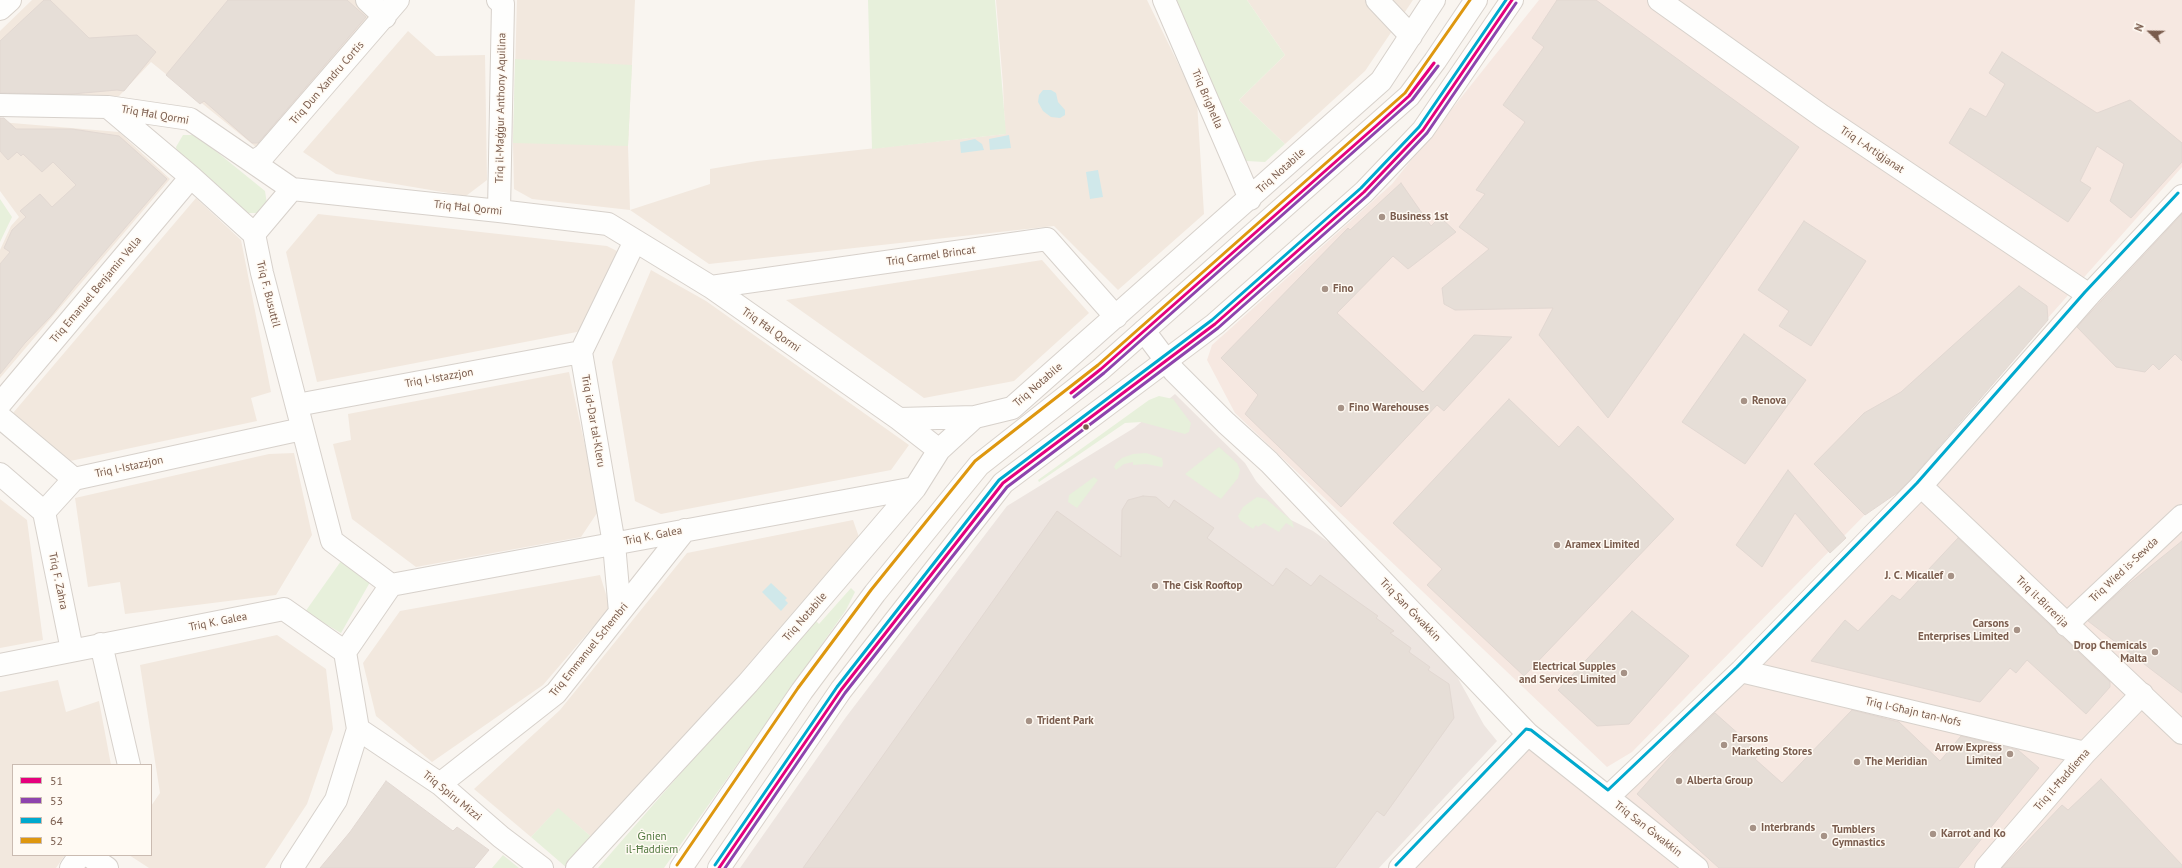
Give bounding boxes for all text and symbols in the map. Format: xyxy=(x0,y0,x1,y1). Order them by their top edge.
north arrow xyxy=(2130,12,2170,52)
text: N xyxy=(2131,22,2147,33)
street label: Triq il-Maġġur Anthony Aquilina xyxy=(493,33,509,183)
street label: Triq Dun Xandru Cortis xyxy=(287,39,367,127)
street label: Triq Brigħella xyxy=(1189,67,1225,131)
street label: Triq Ħal Qormi xyxy=(120,103,190,127)
street label: Triq l-Artiġjanat xyxy=(1837,124,1907,176)
street label: Triq Notabile xyxy=(1254,146,1308,196)
street label: Triq Ħal Qormi xyxy=(433,198,503,218)
place label: Business 1st xyxy=(1390,210,1448,224)
marker: Business 1st xyxy=(1377,212,1387,222)
street label: Triq Emanuel Benjamin Vella xyxy=(48,234,144,346)
street label: Triq Carmel Brincat xyxy=(886,243,976,269)
street label: Triq F. Busuttil xyxy=(253,259,283,329)
place label: Fino xyxy=(1333,282,1353,296)
marker: Fino xyxy=(1320,284,1330,294)
street label: Triq Ħal Qormi xyxy=(739,305,803,355)
street label: Triq Notabile xyxy=(1011,360,1065,410)
street label: Triq l-Istazzjon xyxy=(404,365,474,391)
street label: Triq id-Dar tal-Kleru xyxy=(578,373,608,469)
place label: Renova xyxy=(1752,394,1786,408)
marker: Renova xyxy=(1739,396,1749,406)
place label: Fino Warehouses xyxy=(1349,401,1429,415)
marker: Fino Warehouses xyxy=(1336,403,1346,413)
unlabelled marker xyxy=(1081,422,1091,432)
street label: Triq l-Istazzjon xyxy=(94,453,164,481)
street label: Triq K. Galea xyxy=(623,524,683,548)
street label: Triq Wied is-Sewda xyxy=(2087,535,2161,605)
place label: Aramex Limited xyxy=(1565,538,1639,552)
marker: Aramex Limited xyxy=(1552,540,1562,550)
street label: Triq F. Zahra xyxy=(46,551,70,611)
place label: J. C. Micallef xyxy=(1885,569,1943,583)
marker: J. C. Micallef xyxy=(1946,571,1956,581)
street label: Triq il-Birrerija xyxy=(2013,574,2071,630)
street label: Triq San Ġwakkin xyxy=(1377,576,1443,644)
place label: The Cisk Rooftop xyxy=(1163,579,1242,593)
marker: The Cisk Rooftop xyxy=(1150,581,1160,591)
street label: Triq Notabile xyxy=(780,590,830,644)
street label: Triq Emmanuel Schembri xyxy=(547,600,631,700)
street label: Triq K. Galea xyxy=(188,610,248,634)
place label: Carsons Enterprises Limited xyxy=(1918,617,2009,643)
marker: Carsons Enterprises Limited xyxy=(2012,625,2022,635)
place label: Drop Chemicals Malta xyxy=(2074,639,2147,665)
marker: Drop Chemicals Malta xyxy=(2150,647,2160,657)
place label: Electrical Supples and Services Limited xyxy=(1519,660,1616,686)
marker: Electrical Supples and Services Limited xyxy=(1619,668,1629,678)
street label: Triq l-Għajn tan-Nofs xyxy=(1864,695,1962,729)
place label: Trident Park xyxy=(1037,714,1094,728)
marker: Trident Park xyxy=(1024,716,1034,726)
place label: Farsons Marketing Stores xyxy=(1732,732,1812,758)
marker: Farsons Marketing Stores xyxy=(1719,740,1729,750)
place label: Arrow Express Limited xyxy=(1935,741,2002,767)
street label: Triq il-Ħaddiema xyxy=(2031,746,2093,814)
marker: Arrow Express Limited xyxy=(2005,749,2015,759)
place label: The Meridian xyxy=(1865,755,1927,769)
marker: The Meridian xyxy=(1852,757,1862,767)
legend xyxy=(12,764,152,856)
street label: Triq Spiru Mizzi xyxy=(420,768,484,824)
text: 51 xyxy=(50,773,63,788)
place label: Alberta Group xyxy=(1687,774,1753,788)
marker: Alberta Group xyxy=(1674,776,1684,786)
text: 53 xyxy=(50,793,63,808)
street label: Triq San Ġwakkin xyxy=(1611,798,1685,860)
text: 64 xyxy=(50,813,63,828)
place label: Interbrands xyxy=(1761,821,1815,835)
marker: Interbrands xyxy=(1748,823,1758,833)
place label: Tumblers Gymnastics xyxy=(1832,823,1885,849)
place label: Karrot and Ko xyxy=(1941,827,2006,841)
marker: Karrot and Ko xyxy=(1928,829,1938,839)
park label: Ġnien il-Ħaddiem xyxy=(626,830,678,856)
marker: Tumblers Gymnastics xyxy=(1819,831,1829,841)
text: 52 xyxy=(50,833,63,848)

